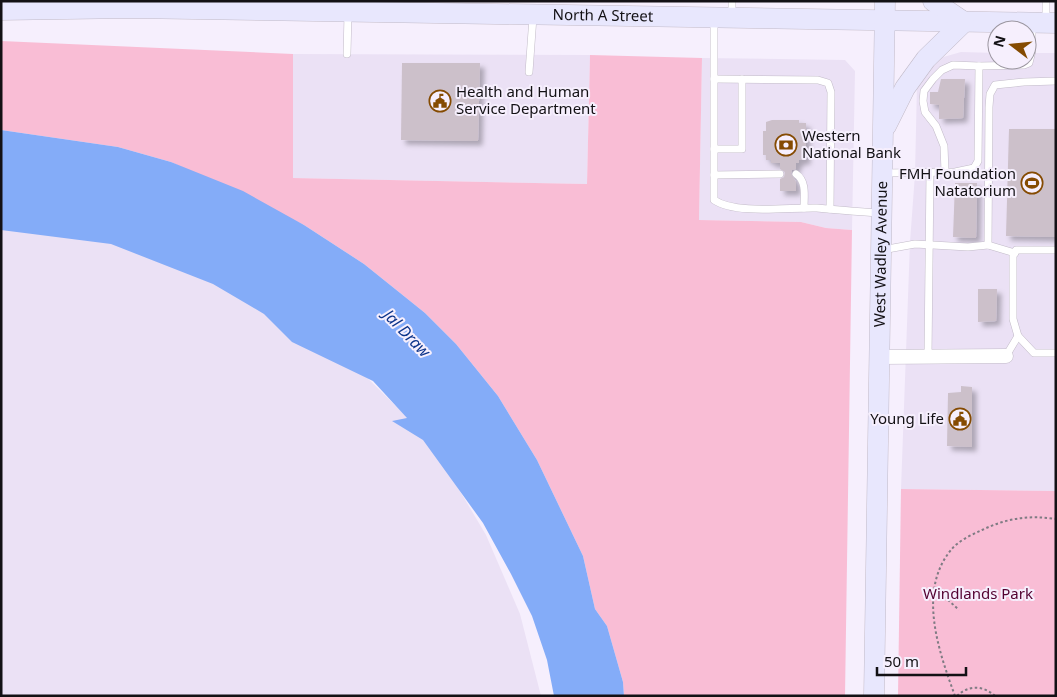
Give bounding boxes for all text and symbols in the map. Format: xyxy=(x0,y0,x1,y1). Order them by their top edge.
street label: North A Street xyxy=(552,4,654,25)
north arrow xyxy=(987,20,1037,70)
text: N xyxy=(988,33,1010,49)
place label: Health and Human Service Department xyxy=(456,81,596,118)
public building icon: Health and Human Service Department xyxy=(428,89,452,113)
place label: Western National Bank xyxy=(802,125,901,162)
bank icon: Western National Bank xyxy=(774,133,798,157)
place label: FMH Foundation Natatorium xyxy=(899,163,1016,200)
sports icon: FMH Foundation Natatorium xyxy=(1020,171,1044,195)
street label: West Wadley Avenue xyxy=(869,181,891,327)
water label: Jal Draw xyxy=(376,302,436,363)
public building icon: Young Life xyxy=(948,407,972,431)
place label: Young Life xyxy=(870,408,944,428)
park label: Windlands Park xyxy=(923,583,1033,603)
scale bar xyxy=(877,644,966,676)
text: 50 m xyxy=(884,651,919,671)

